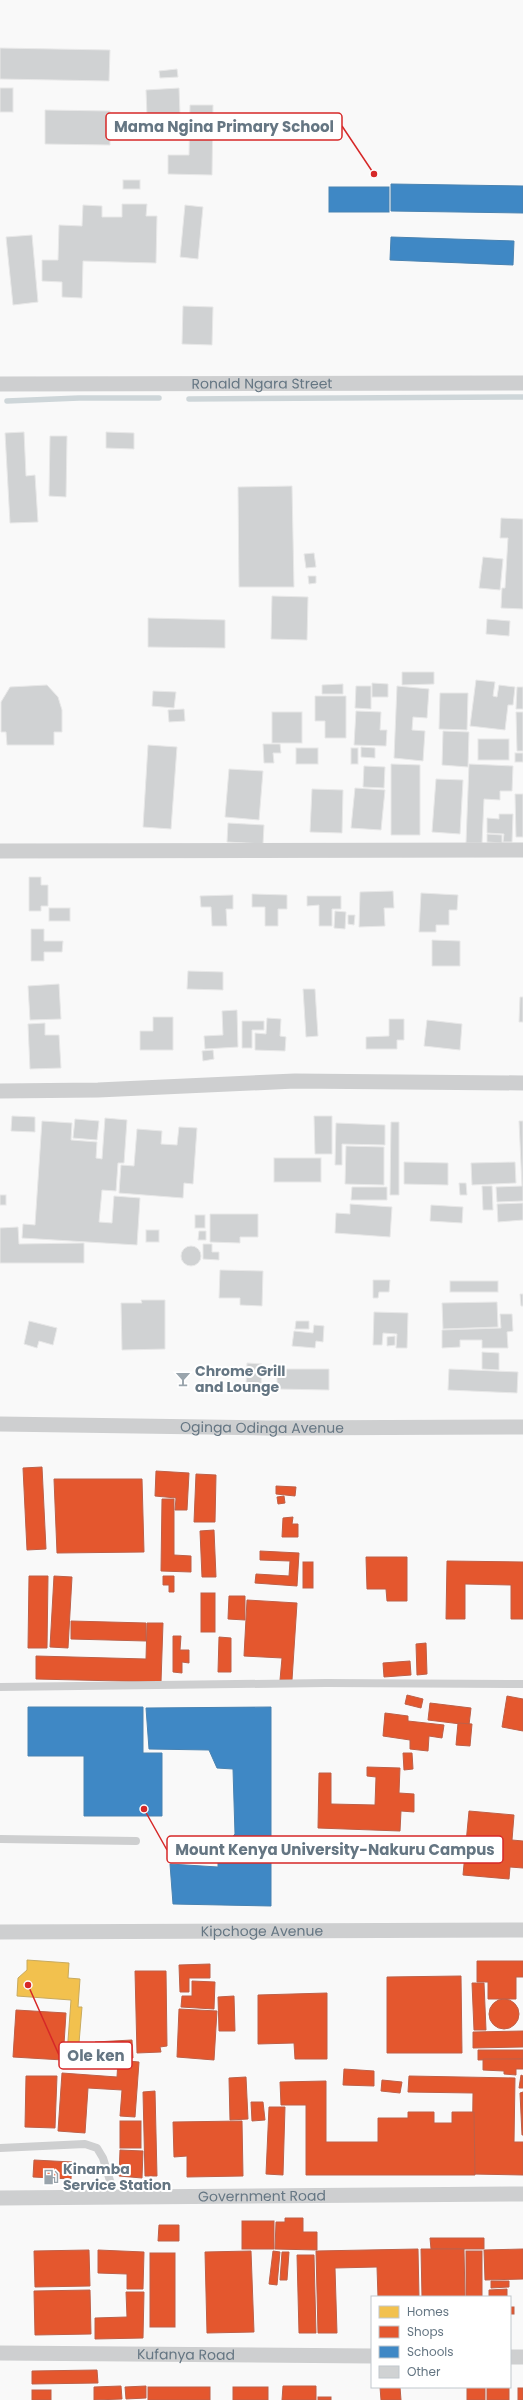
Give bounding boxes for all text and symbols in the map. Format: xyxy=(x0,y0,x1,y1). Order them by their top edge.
callout: Mama Ngina Primary School xyxy=(106,113,342,140)
text: Mama Ngina Primary School xyxy=(114,116,334,137)
street label: Ronald Ngara Street xyxy=(192,373,332,394)
place label: Chrome Grill and Lounge xyxy=(195,1361,285,1397)
bar icon: Chrome Grill and Lounge xyxy=(174,1370,192,1388)
street label: Oginga Odinga Avenue xyxy=(180,1417,344,1438)
callout: Mount Kenya University-Nakuru Campus xyxy=(167,1836,503,1863)
text: Mount Kenya University-Nakuru Campus xyxy=(175,1839,495,1860)
street label: Kipchoge Avenue xyxy=(201,1921,323,1941)
callout: Ole ken xyxy=(59,2042,132,2069)
text: Ole ken xyxy=(67,2045,125,2066)
place label: Kinamba Service Station xyxy=(63,2159,171,2195)
fuel station icon: Kinamba Service Station xyxy=(42,2168,60,2186)
street label: Government Road xyxy=(198,2186,326,2206)
legend xyxy=(371,2296,511,2388)
text: Homes xyxy=(407,2303,449,2320)
text: Shops xyxy=(407,2323,444,2340)
text: Schools xyxy=(407,2343,454,2360)
street label: Kufanya Road xyxy=(137,2344,235,2365)
text: Other xyxy=(407,2363,441,2380)

